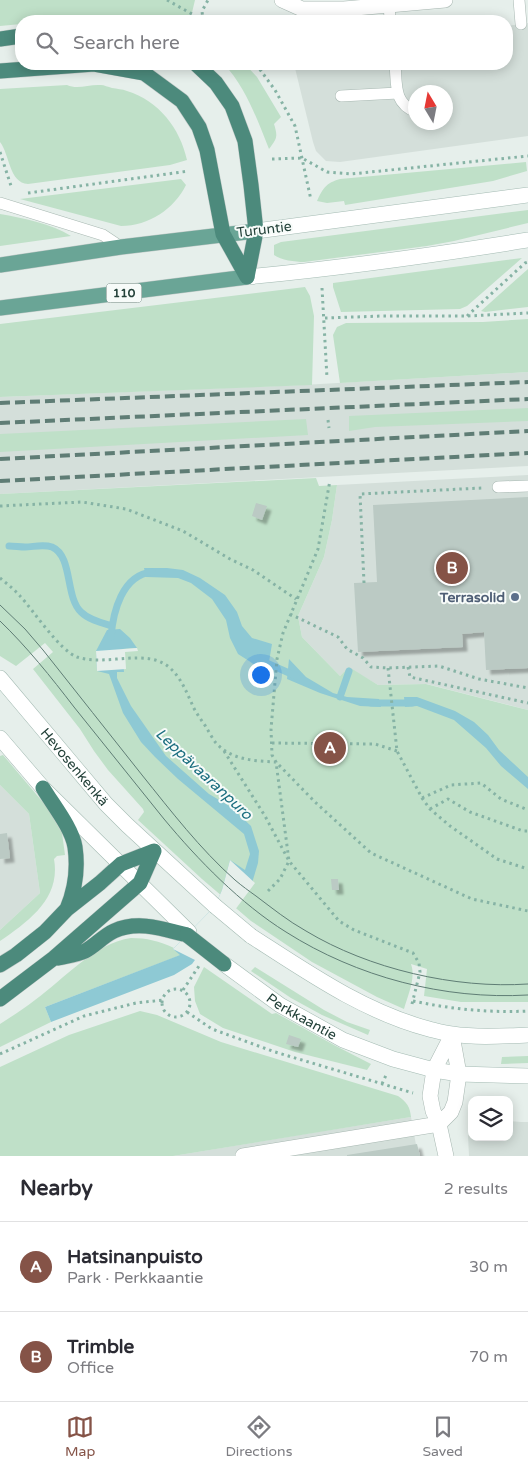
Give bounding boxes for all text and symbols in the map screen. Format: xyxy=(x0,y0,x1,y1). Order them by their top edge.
search box xyxy=(15,15,513,70)
icon: search xyxy=(33,29,61,57)
text: Search here xyxy=(73,32,180,54)
north arrow xyxy=(408,85,453,130)
street label: Turuntie xyxy=(236,218,293,241)
road number: 110 xyxy=(106,284,142,302)
pin: B xyxy=(436,549,468,587)
place label: Terrasolid xyxy=(439,589,505,606)
marker: Terrasolid xyxy=(509,591,521,603)
your location xyxy=(248,662,274,688)
street label: Hevosenkenkä xyxy=(37,725,112,810)
water label: Leppävaaranpuro xyxy=(152,725,257,824)
pin: A xyxy=(314,729,346,767)
street label: Perkkaantie xyxy=(263,990,340,1044)
map controls xyxy=(468,1096,513,1141)
button: layers xyxy=(468,1096,513,1141)
text: Nearby xyxy=(20,1176,93,1201)
text: 2 results xyxy=(444,1179,508,1199)
text: Hatsinanpuisto xyxy=(67,1246,203,1268)
text: A xyxy=(30,1257,42,1277)
text: 30 m xyxy=(469,1257,508,1277)
text: Park · Perkkaantie xyxy=(67,1268,203,1288)
text: Trimble xyxy=(67,1336,134,1358)
text: B xyxy=(30,1347,42,1367)
text: 70 m xyxy=(469,1347,508,1367)
text: Office xyxy=(67,1358,114,1378)
tab: Map xyxy=(65,1413,95,1460)
tab: Directions xyxy=(225,1413,292,1460)
tab: Saved xyxy=(422,1413,463,1460)

